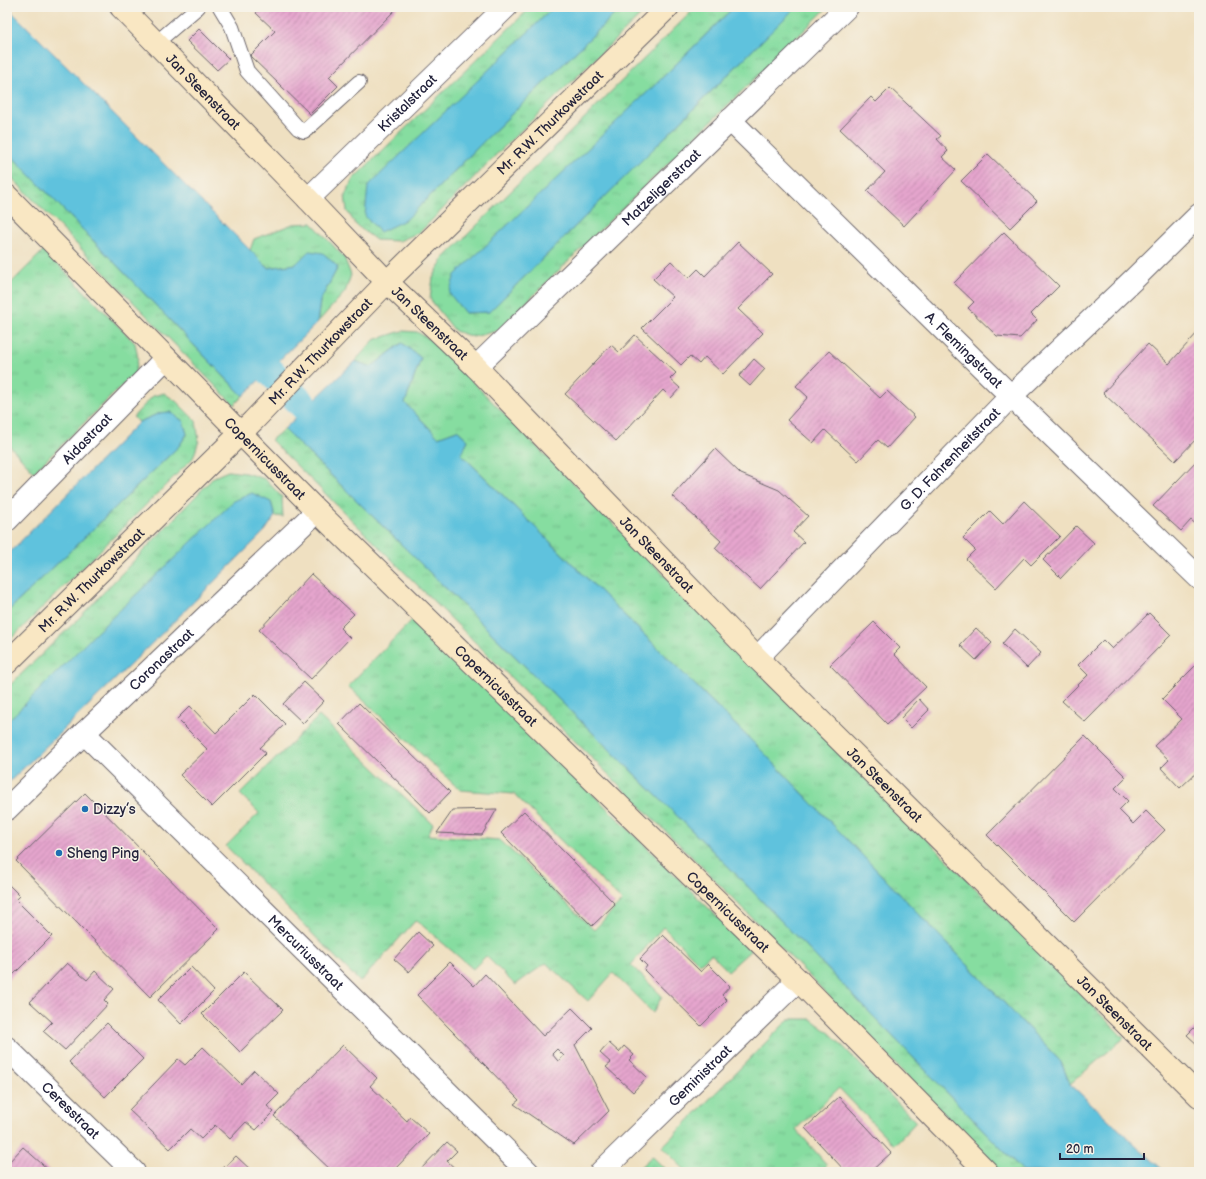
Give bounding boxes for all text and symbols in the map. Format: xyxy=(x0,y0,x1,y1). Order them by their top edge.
street label: Jan Steenstraat xyxy=(162,50,244,134)
street label: Mr. R.W. Thurkowstraat xyxy=(494,67,607,179)
street label: Kristalstraat xyxy=(374,70,441,136)
street label: Matzeligerstraat xyxy=(619,145,705,230)
street label: Jan Steenstraat xyxy=(388,283,472,364)
street label: Mr. R.W. Thurkowstraat xyxy=(265,294,376,409)
street label: A. Flemingstraat xyxy=(921,308,1006,392)
street label: G. D. Fahrenheitstraat xyxy=(896,404,1004,515)
street label: Aidastraat xyxy=(59,410,116,468)
street label: Copernicusstraat xyxy=(220,414,310,504)
street label: Jan Steenstraat xyxy=(616,513,698,597)
street label: Mr. R.W. Thurkowstraat xyxy=(35,524,149,636)
street label: Coronastraat xyxy=(126,625,198,694)
street label: Copernicusstraat xyxy=(451,642,541,731)
street label: Jan Steenstraat xyxy=(843,744,926,826)
place label: Dizzy’s xyxy=(93,801,136,818)
marker: Dizzy’s xyxy=(80,804,90,814)
place label: Sheng Ping xyxy=(67,845,139,862)
marker: Sheng Ping xyxy=(54,848,64,858)
street label: Copernicusstraat xyxy=(683,868,773,957)
street label: Mercuriusstraat xyxy=(264,912,347,994)
street label: Jan Steenstraat xyxy=(1073,972,1156,1055)
street label: Geministraat xyxy=(665,1041,736,1110)
street label: Ceresstraat xyxy=(38,1078,103,1143)
scale bar xyxy=(1060,1135,1144,1161)
text: 20 m xyxy=(1066,1142,1093,1157)

